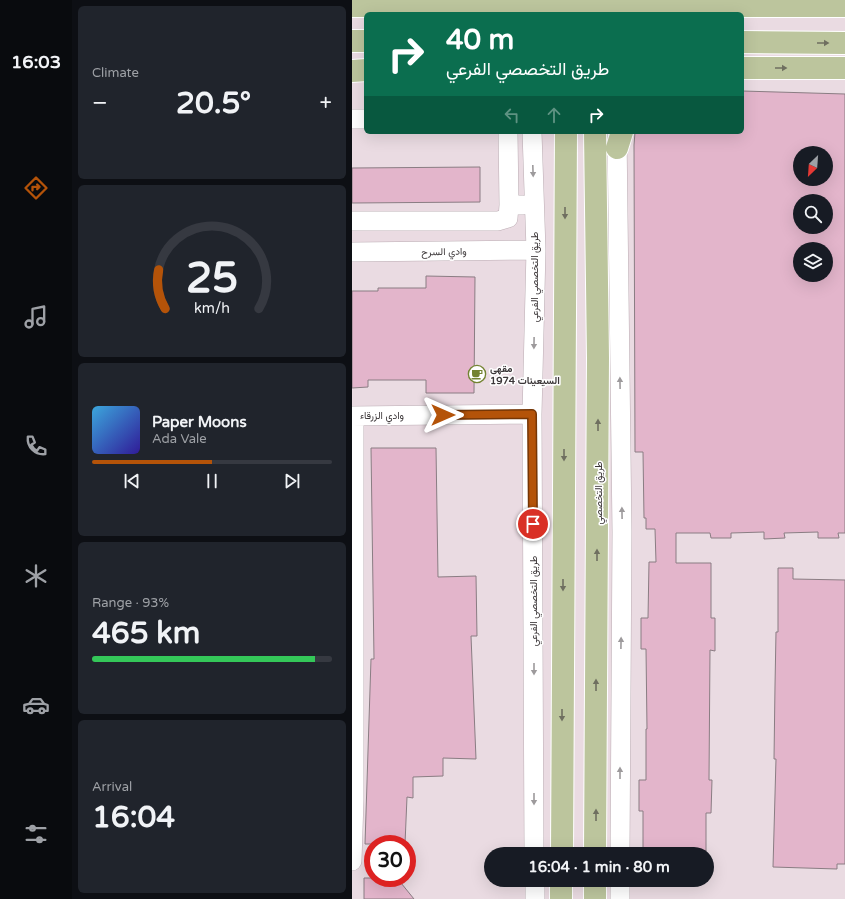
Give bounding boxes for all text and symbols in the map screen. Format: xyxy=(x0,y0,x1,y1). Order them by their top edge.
text: 40 m xyxy=(446,23,514,57)
icon: right xyxy=(380,28,432,80)
one-way arrow xyxy=(817,39,829,46)
text: 16:03 xyxy=(11,51,61,73)
text: طريق التخصصي الفرعي xyxy=(446,58,609,80)
text: Climate xyxy=(92,65,139,81)
one-way arrow xyxy=(775,65,788,71)
text: 20.5° xyxy=(176,85,251,122)
text: − xyxy=(92,90,108,116)
text: + xyxy=(320,90,332,116)
icon: left xyxy=(501,104,523,126)
icon: ahead xyxy=(543,104,565,126)
icon: right xyxy=(585,104,607,126)
north arrow xyxy=(793,146,833,186)
map controls xyxy=(793,146,833,282)
one-way arrow xyxy=(530,165,536,178)
icon: directions xyxy=(22,174,50,202)
button: search xyxy=(793,194,833,234)
one-way arrow xyxy=(562,207,568,220)
street label: طريق التخصصي الفرعي xyxy=(529,231,543,322)
button: layers xyxy=(793,242,833,282)
street label: وادي السرح xyxy=(421,246,467,260)
text: 25 xyxy=(186,254,238,304)
text: km/h xyxy=(194,299,230,316)
icon: music xyxy=(22,303,50,331)
one-way arrow xyxy=(531,337,537,350)
place label: مقهى السيعينات 1974 xyxy=(490,363,560,387)
cafe icon: مقهى السيعينات 1974 xyxy=(467,364,487,384)
one-way arrow xyxy=(617,376,623,389)
position arrow xyxy=(422,394,464,436)
street label: وادي الزرقاء xyxy=(360,410,404,424)
text: Paper Moons xyxy=(152,413,247,431)
one-way arrow xyxy=(595,418,601,431)
text: Ada Vale xyxy=(152,431,207,447)
icon: phone xyxy=(22,432,50,460)
one-way arrow xyxy=(561,449,567,462)
street label: طريق التخصصي xyxy=(593,461,607,525)
icon: previous xyxy=(121,470,143,492)
icon: pause xyxy=(201,470,223,492)
icon: next xyxy=(281,470,303,492)
pin xyxy=(516,507,550,541)
one-way arrow xyxy=(618,507,625,519)
icon: arrive xyxy=(522,513,544,535)
one-way arrow xyxy=(594,548,600,561)
street label: طريق التخصصي الفرعي xyxy=(528,555,542,646)
icon: climate xyxy=(22,562,50,590)
one-way arrow xyxy=(560,579,566,592)
text: Range · 93% xyxy=(92,595,169,611)
text: 465 km xyxy=(92,615,200,652)
one-way arrow xyxy=(618,636,624,649)
one-way arrow xyxy=(531,663,537,676)
one-way arrow xyxy=(593,679,600,691)
icon: car xyxy=(22,691,50,719)
one-way arrow xyxy=(559,709,565,722)
one-way arrow xyxy=(617,767,624,779)
text: Arrival xyxy=(92,779,132,795)
one-way arrow xyxy=(531,793,537,806)
text: 16:04 xyxy=(92,799,175,836)
one-way arrow xyxy=(593,808,599,821)
icon: filters xyxy=(22,820,50,848)
speed limit sign: 30 xyxy=(364,835,416,887)
text: 16:04 · 1 min · 80 m xyxy=(528,858,670,876)

